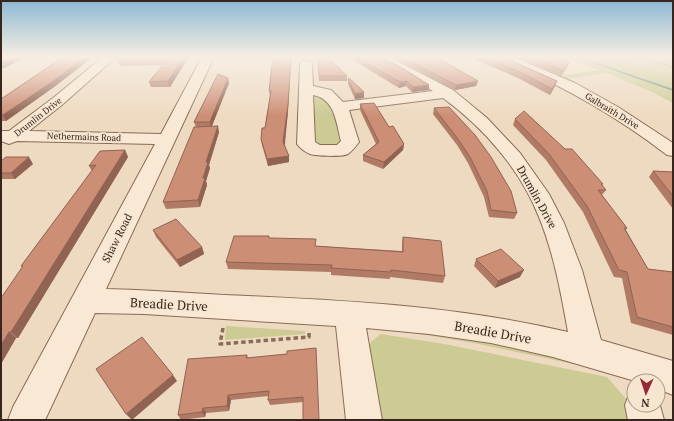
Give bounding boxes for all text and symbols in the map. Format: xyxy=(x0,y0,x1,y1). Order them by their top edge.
street label: Galbraith Drive xyxy=(583,90,642,132)
street label: Drumlin Drive xyxy=(12,94,65,139)
street label: Nethermains Road xyxy=(47,130,121,144)
street label: Drumlin Drive xyxy=(514,163,560,231)
street label: Shaw Road xyxy=(99,211,135,265)
street label: Breadie Drive xyxy=(130,293,208,315)
street label: Breadie Drive xyxy=(453,316,533,348)
north arrow xyxy=(626,373,666,413)
text: N xyxy=(640,396,650,410)

